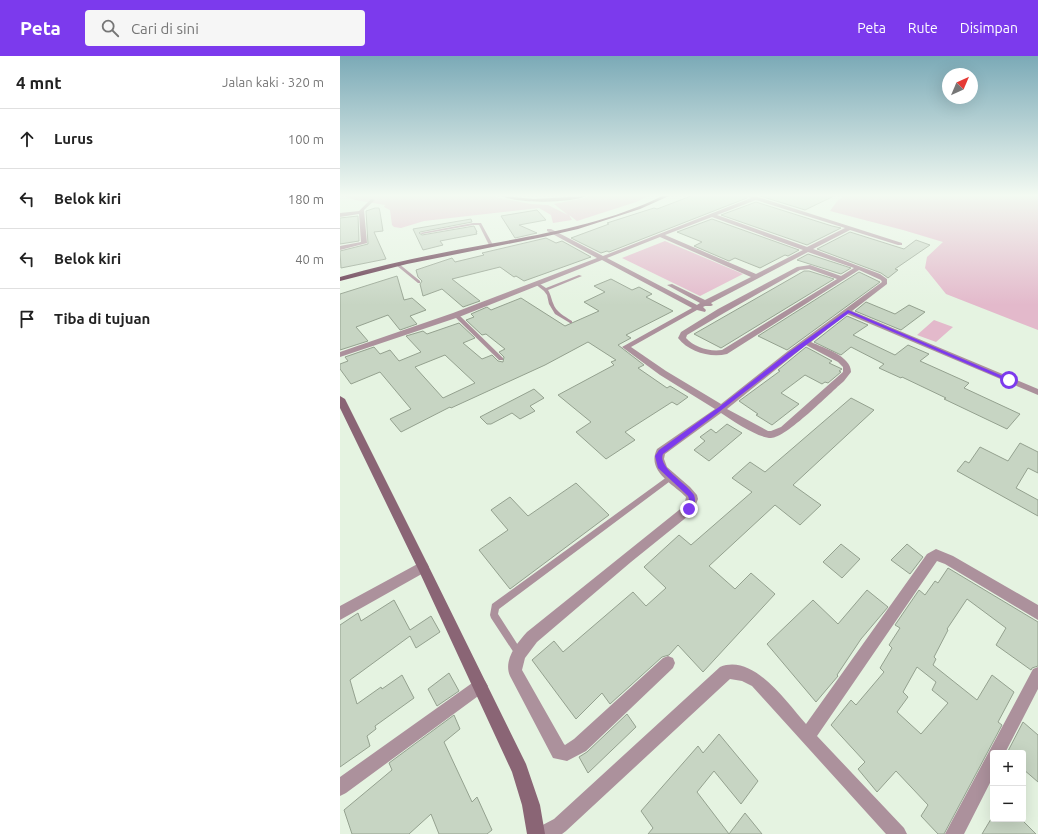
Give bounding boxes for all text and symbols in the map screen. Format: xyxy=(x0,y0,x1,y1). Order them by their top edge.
search box xyxy=(85,10,365,46)
text: Peta xyxy=(20,17,61,39)
icon: search xyxy=(99,17,121,39)
text: Cari di sini xyxy=(131,20,199,37)
text: Peta xyxy=(857,20,886,36)
text: Rute xyxy=(908,20,938,36)
text: Disimpan xyxy=(960,20,1018,36)
north arrow xyxy=(942,68,978,104)
text: 4 mnt xyxy=(16,73,62,92)
text: Jalan kaki · 320 m xyxy=(222,75,324,89)
icon: ahead xyxy=(16,128,38,150)
text: Lurus xyxy=(54,130,93,147)
text: 100 m xyxy=(288,132,324,146)
icon: left xyxy=(16,188,38,210)
text: Belok kiri xyxy=(54,190,121,207)
text: 180 m xyxy=(288,192,324,206)
icon: left xyxy=(16,248,38,270)
text: Belok kiri xyxy=(54,250,121,267)
text: 40 m xyxy=(295,252,324,266)
icon: arrive xyxy=(16,308,38,330)
text: Tiba di tujuan xyxy=(54,310,150,327)
route start xyxy=(1000,371,1018,389)
route end xyxy=(680,500,698,518)
map controls xyxy=(990,750,1026,822)
button: + xyxy=(990,750,1026,786)
button: − xyxy=(990,786,1026,822)

